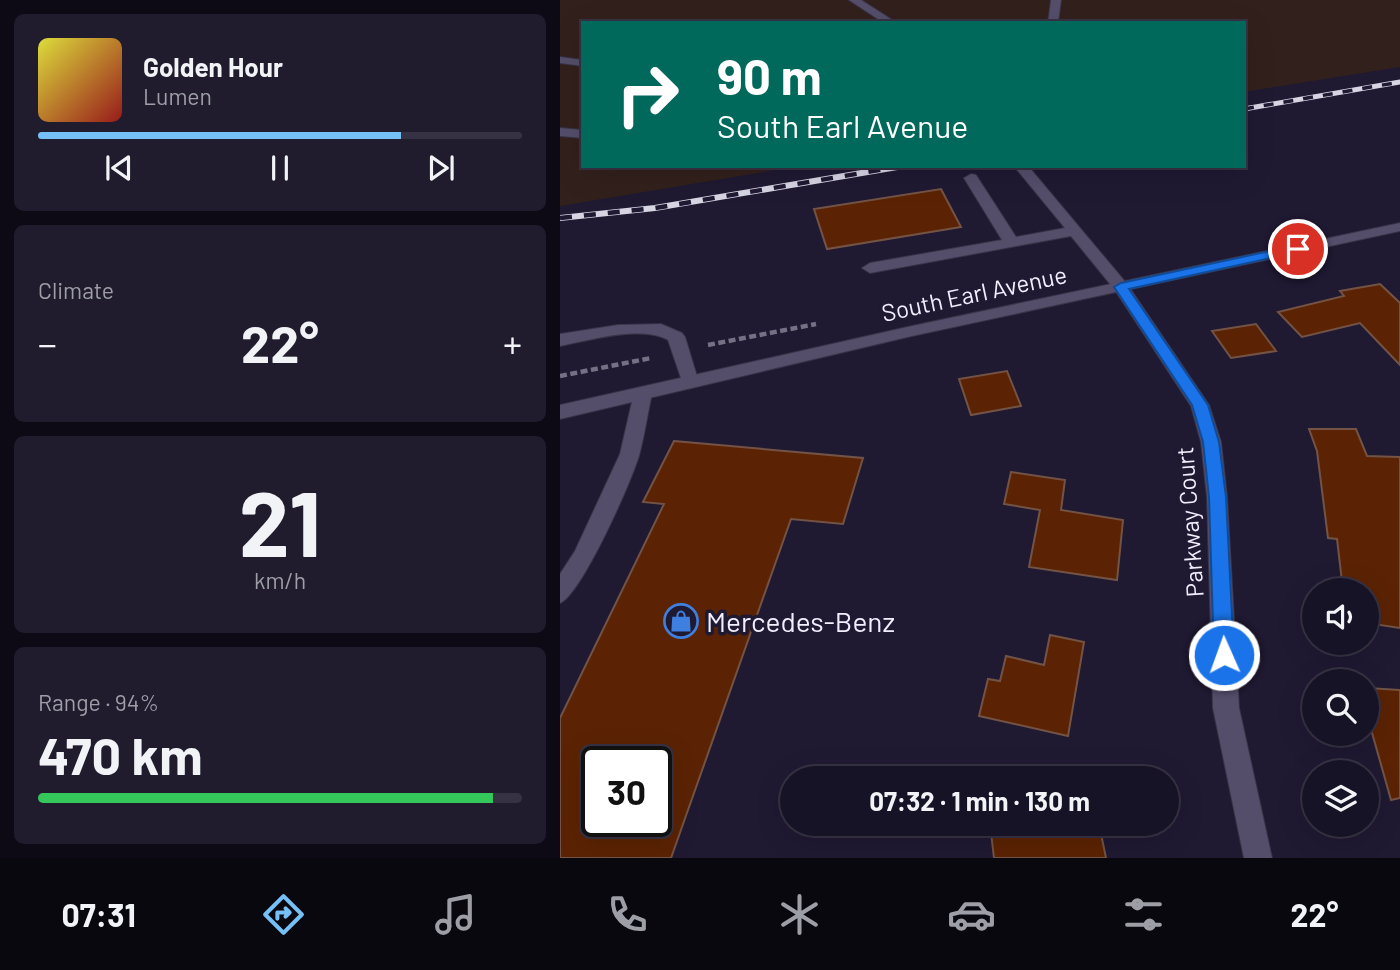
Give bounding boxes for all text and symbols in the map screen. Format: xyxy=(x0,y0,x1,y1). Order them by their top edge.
text: 90 m xyxy=(717,46,822,105)
icon: right xyxy=(602,49,693,140)
text: Golden Hour xyxy=(143,51,283,82)
text: Lumen xyxy=(143,82,212,110)
text: South Earl Avenue xyxy=(717,106,968,144)
icon: previous xyxy=(100,149,138,187)
icon: pause xyxy=(261,149,299,187)
icon: next xyxy=(422,149,460,187)
pin xyxy=(1268,219,1328,279)
icon: arrive xyxy=(1279,230,1317,268)
street label: South Earl Avenue xyxy=(879,259,1069,327)
text: Climate xyxy=(38,276,114,304)
text: 22° xyxy=(241,311,319,373)
text: − xyxy=(38,320,57,366)
text: + xyxy=(503,320,522,366)
street label: Parkway Court xyxy=(1169,446,1209,598)
text: 21 xyxy=(239,466,321,575)
text: km/h xyxy=(254,566,306,594)
map controls xyxy=(1302,578,1379,837)
button: sound xyxy=(1302,578,1379,655)
shop icon: Mercedes-Benz xyxy=(662,602,700,640)
place label: Mercedes-Benz xyxy=(706,604,895,638)
position arrow xyxy=(1187,618,1261,692)
button: search xyxy=(1302,669,1379,746)
text: Range · 94% xyxy=(38,688,159,716)
text: 470 km xyxy=(38,723,203,785)
speed limit sign: 30 xyxy=(581,746,672,837)
button: layers xyxy=(1302,760,1379,837)
text: 07:32 · 1 min · 130 m xyxy=(869,785,1090,816)
icon: directions xyxy=(259,890,308,939)
icon: music xyxy=(431,890,480,939)
icon: phone xyxy=(603,890,652,939)
icon: climate xyxy=(775,890,824,939)
icon: car xyxy=(947,890,996,939)
icon: filters xyxy=(1119,890,1168,939)
text: 07:31 xyxy=(61,895,136,933)
text: 22° xyxy=(1291,895,1338,933)

